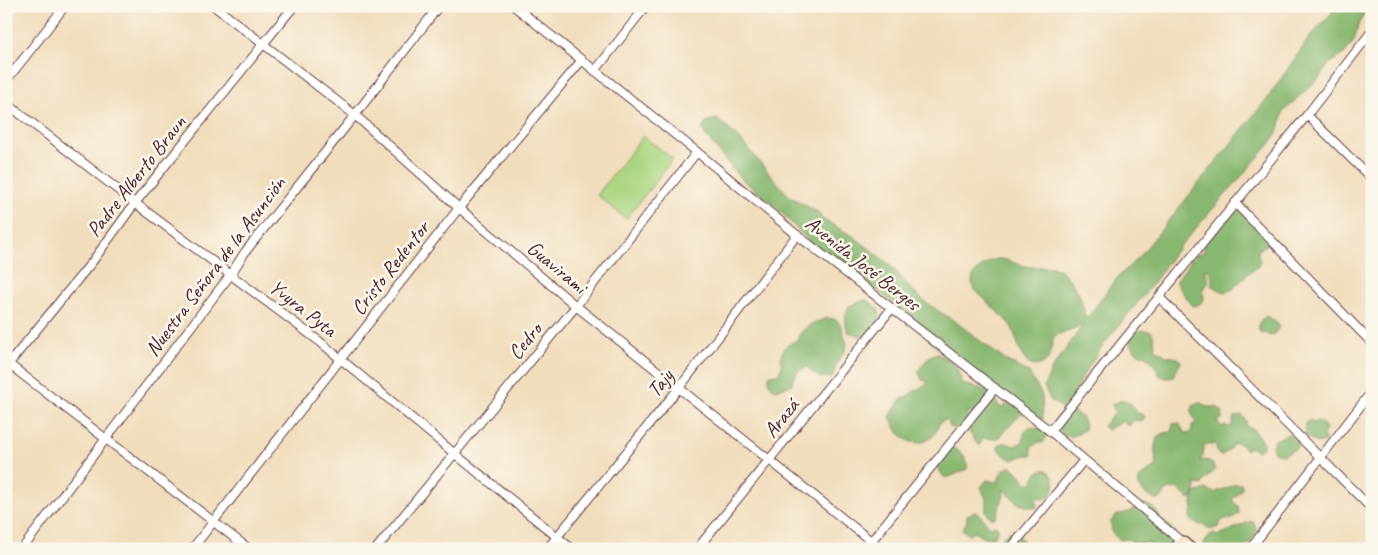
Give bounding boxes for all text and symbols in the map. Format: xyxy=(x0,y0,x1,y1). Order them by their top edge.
street label: Padre Alberto Braun xyxy=(81,110,192,242)
street label: Nuestra Señora de la Asunción xyxy=(139,171,291,361)
street label: Avenida José Berges xyxy=(800,210,927,317)
street label: Cristo Redentor xyxy=(345,214,436,320)
street label: Guavirami xyxy=(522,235,594,301)
street label: Yvyra Pyta xyxy=(264,274,343,343)
street label: Cedro xyxy=(502,315,549,365)
street label: Tajy xyxy=(641,362,680,402)
street label: Arazá xyxy=(757,392,806,443)

